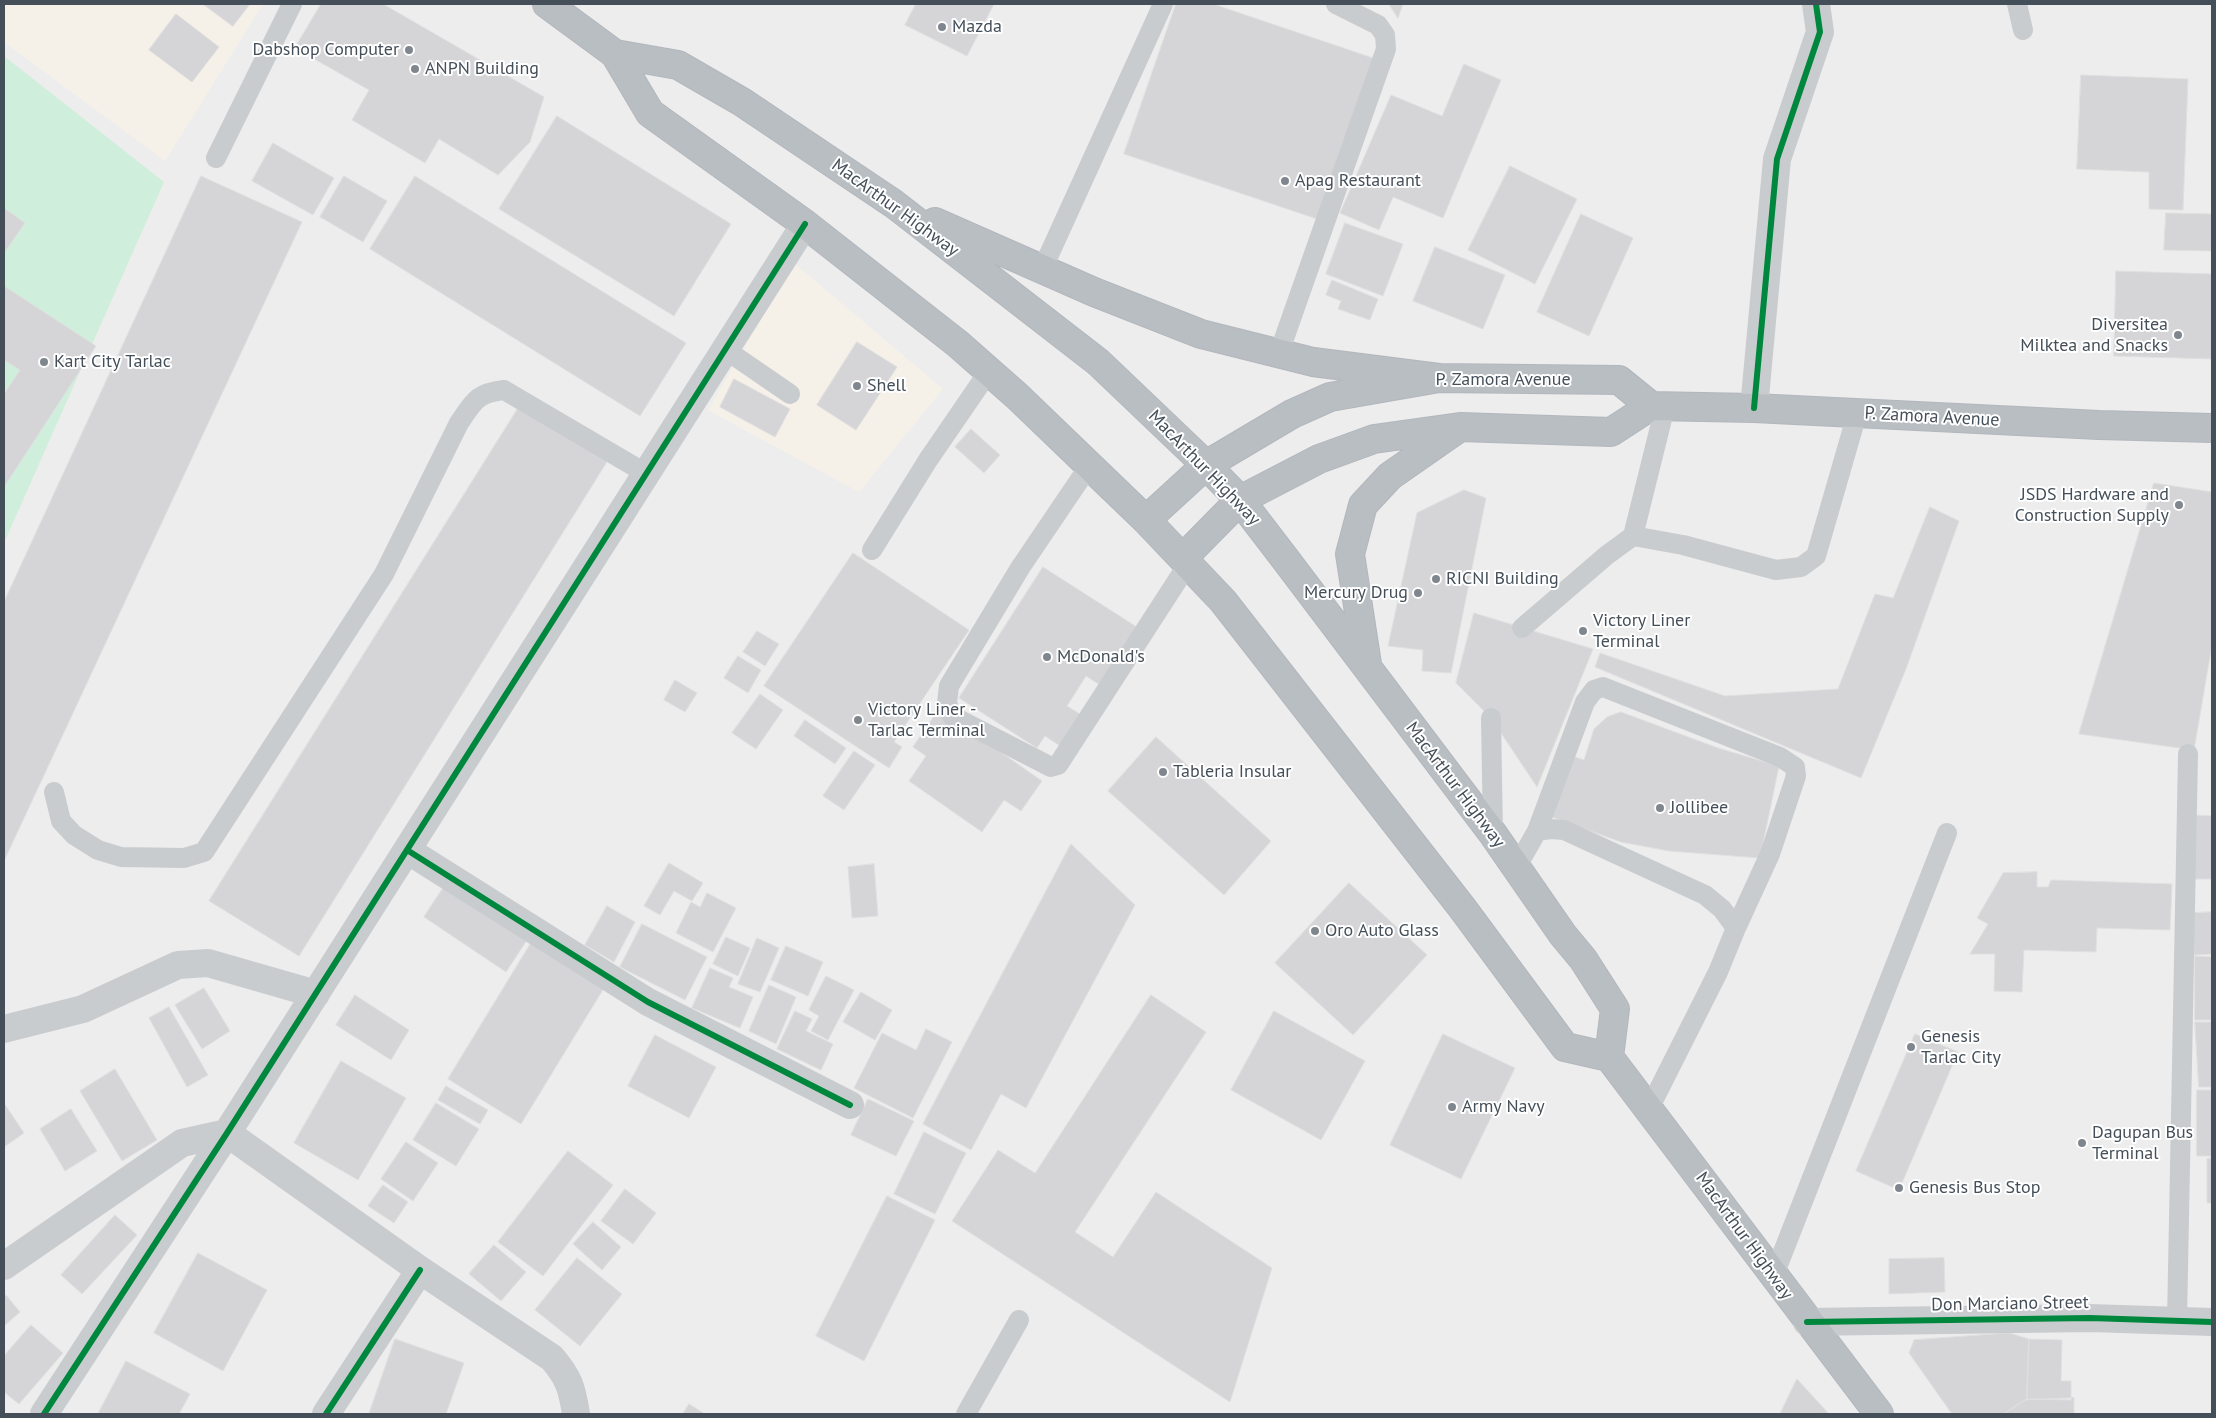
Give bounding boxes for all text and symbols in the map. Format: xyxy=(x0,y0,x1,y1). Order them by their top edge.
place label: Mazda xyxy=(952,16,1002,38)
marker: Mazda xyxy=(936,21,948,33)
place label: Dabshop Computer xyxy=(252,39,399,61)
marker: Dabshop Computer xyxy=(403,44,415,56)
place label: ANPN Building xyxy=(425,58,539,80)
marker: ANPN Building xyxy=(409,63,421,75)
street label: MacArthur Highway xyxy=(827,155,963,261)
place label: Apag Restaurant xyxy=(1295,170,1421,192)
marker: Apag Restaurant xyxy=(1279,175,1291,187)
place label: Diversitea Milktea and Snacks xyxy=(2020,314,2168,356)
marker: Diversitea Milktea and Snacks xyxy=(2172,329,2184,341)
place label: Kart City Tarlac xyxy=(54,351,171,373)
marker: Kart City Tarlac xyxy=(38,356,50,368)
street label: P. Zamora Avenue xyxy=(1435,369,1571,391)
place label: Shell xyxy=(867,375,906,397)
marker: Shell xyxy=(851,380,863,392)
street label: P. Zamora Avenue xyxy=(1864,403,2000,431)
street label: MacArthur Highway xyxy=(1143,406,1265,530)
place label: JSDS Hardware and Construction Supply xyxy=(2015,484,2169,526)
marker: JSDS Hardware and Construction Supply xyxy=(2173,499,2185,511)
place label: RICNI Building xyxy=(1446,568,1559,590)
marker: RICNI Building xyxy=(1430,573,1442,585)
place label: Mercury Drug xyxy=(1304,582,1408,604)
marker: Mercury Drug xyxy=(1412,587,1424,599)
place label: Victory Liner Terminal xyxy=(1593,610,1690,652)
marker: Victory Liner Terminal xyxy=(1577,625,1589,637)
place label: McDonald's xyxy=(1057,646,1145,668)
marker: McDonald's xyxy=(1041,651,1053,663)
place label: Victory Liner - Tarlac Terminal xyxy=(868,699,985,742)
marker: Victory Liner - Tarlac Terminal xyxy=(852,714,864,726)
street label: MacArthur Highway xyxy=(1401,718,1509,852)
place label: Tableria Insular xyxy=(1173,761,1291,783)
marker: Tableria Insular xyxy=(1157,766,1169,778)
place label: Jollibee xyxy=(1670,797,1728,819)
marker: Jollibee xyxy=(1654,802,1666,814)
place label: Oro Auto Glass xyxy=(1325,920,1439,942)
marker: Oro Auto Glass xyxy=(1309,925,1321,937)
place label: Genesis Tarlac City xyxy=(1921,1026,2001,1068)
marker: Genesis Tarlac City xyxy=(1905,1041,1917,1053)
place label: Army Navy xyxy=(1462,1096,1545,1118)
marker: Army Navy xyxy=(1446,1101,1458,1113)
place label: Dagupan Bus Terminal xyxy=(2092,1122,2193,1164)
marker: Dagupan Bus Terminal xyxy=(2076,1137,2088,1149)
street label: MacArthur Highway xyxy=(1691,1168,1797,1304)
place label: Genesis Bus Stop xyxy=(1909,1177,2040,1199)
marker: Genesis Bus Stop xyxy=(1893,1182,1905,1194)
street label: Don Marciano Street xyxy=(1931,1292,2089,1316)

